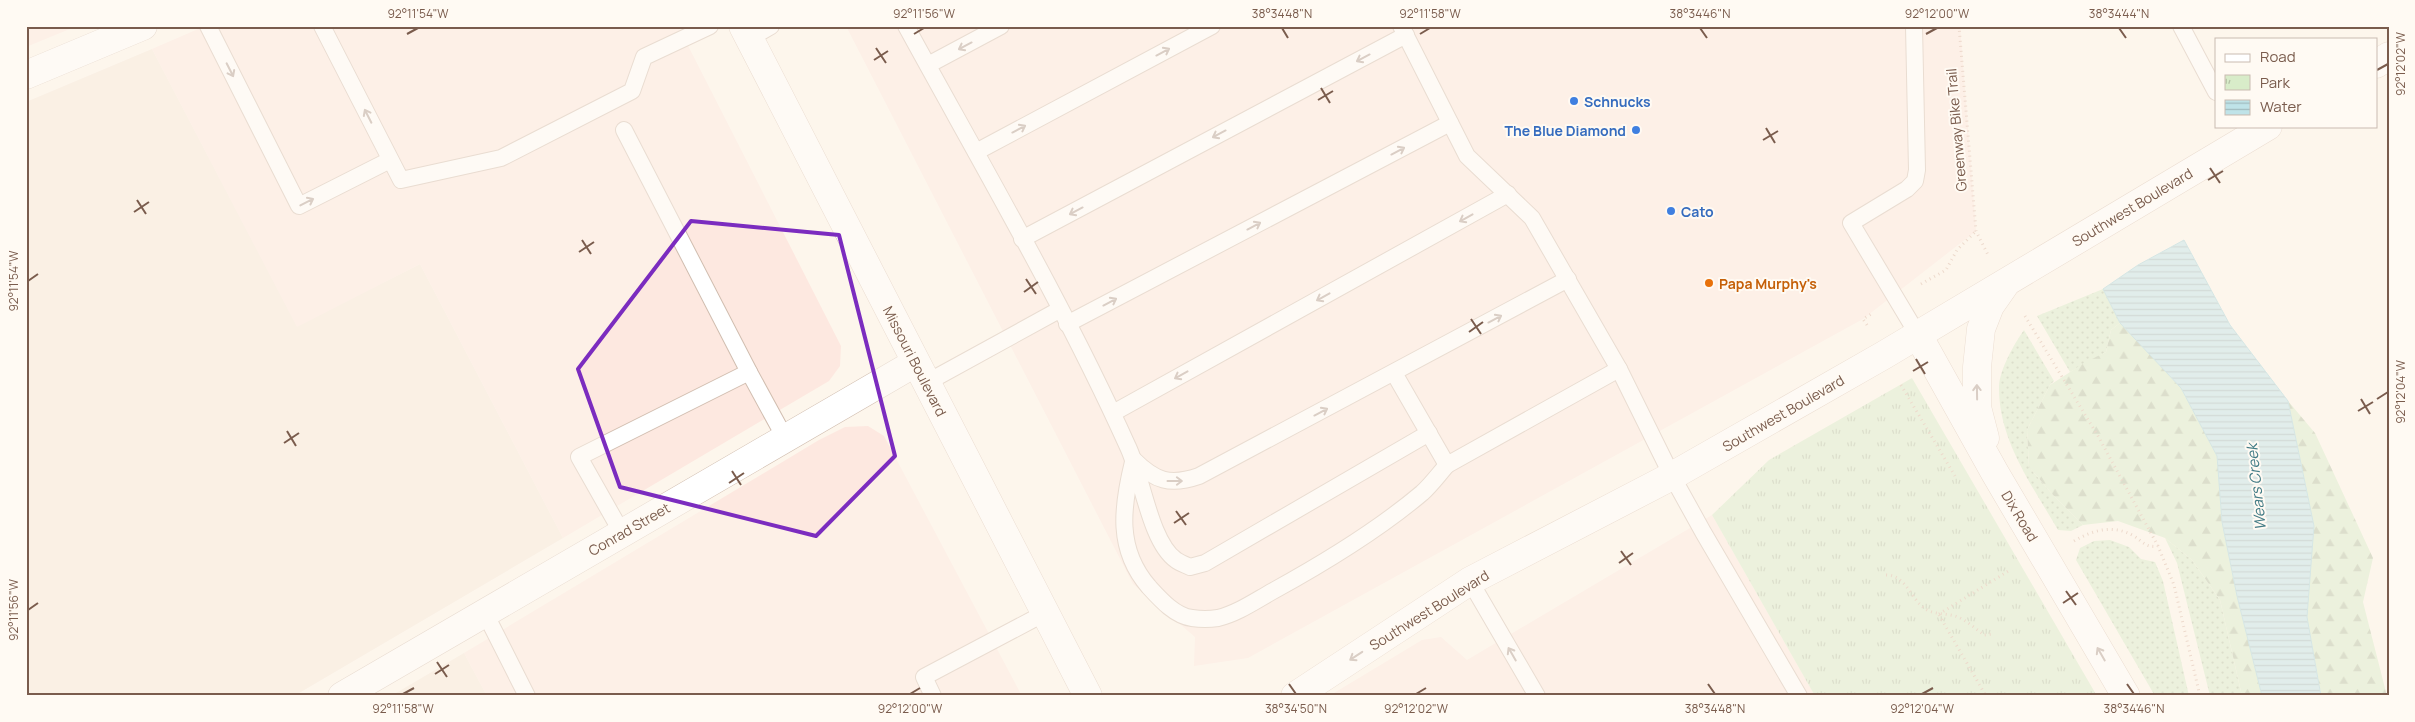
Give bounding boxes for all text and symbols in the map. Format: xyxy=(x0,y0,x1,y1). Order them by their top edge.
text: 92°11'54"W xyxy=(387,5,449,22)
text: 92°11'56"W xyxy=(893,5,956,22)
text: 38°34'48"N xyxy=(1252,5,1312,22)
text: 92°11'58"W xyxy=(1399,5,1461,22)
text: 38°34'46"N xyxy=(1670,5,1730,22)
text: 92°12'00"W xyxy=(1905,5,1970,22)
text: 38°34'44"N xyxy=(2089,5,2149,22)
text: 92°12'02"W xyxy=(2392,31,2409,96)
legend xyxy=(2215,38,2378,128)
one-way arrow xyxy=(957,41,972,51)
text: Road xyxy=(2260,46,2296,67)
one-way arrow xyxy=(1155,47,1169,57)
one-way arrow xyxy=(1355,53,1370,63)
one-way arrow xyxy=(226,62,235,77)
street label: Greenway Bike Trail xyxy=(1941,68,1971,192)
text: Park xyxy=(2260,72,2290,93)
place label: Schnucks xyxy=(1584,92,1651,111)
marker: Schnucks xyxy=(1568,95,1580,107)
text: Water xyxy=(2260,96,2302,117)
one-way arrow xyxy=(363,109,372,124)
place label: The Blue Diamond xyxy=(1505,121,1626,140)
one-way arrow xyxy=(1012,124,1027,134)
marker: The Blue Diamond xyxy=(1630,124,1642,136)
one-way arrow xyxy=(1212,130,1227,139)
one-way arrow xyxy=(1390,146,1405,155)
street label: Southwest Boulevard xyxy=(2068,163,2196,251)
one-way arrow xyxy=(300,197,315,207)
place label: Cato xyxy=(1681,202,1714,221)
marker: Cato xyxy=(1665,205,1677,217)
one-way arrow xyxy=(1068,206,1083,216)
one-way arrow xyxy=(1458,213,1473,223)
one-way arrow xyxy=(1246,221,1261,230)
text: 92°11'54"W xyxy=(5,250,22,312)
place label: Papa Murphy's xyxy=(1719,274,1817,293)
marker: Papa Murphy's xyxy=(1703,277,1715,289)
one-way arrow xyxy=(1317,292,1331,302)
one-way arrow xyxy=(1102,296,1117,306)
street label: Missouri Boulevard xyxy=(879,303,951,419)
one-way arrow xyxy=(1487,314,1502,323)
text: 92°12'04"W xyxy=(2392,359,2409,424)
street label: Southwest Boulevard xyxy=(1719,370,1847,456)
one-way arrow xyxy=(1174,371,1189,380)
one-way arrow xyxy=(1972,384,1982,400)
one-way arrow xyxy=(1313,407,1328,416)
water label: Wears Creek xyxy=(2241,440,2271,531)
one-way arrow xyxy=(1166,476,1183,486)
street label: Dix Road xyxy=(1997,487,2043,545)
street label: Conrad Street xyxy=(585,498,674,560)
street label: Southwest Boulevard xyxy=(1366,565,1492,655)
text: 92°11'56"W xyxy=(5,578,22,641)
one-way arrow xyxy=(1507,646,1517,661)
one-way arrow xyxy=(2096,647,2106,661)
one-way arrow xyxy=(1349,651,1363,661)
text: 92°11'58"W xyxy=(372,700,434,717)
text: 92°12'00"W xyxy=(878,700,943,717)
text: 38°34'50"N xyxy=(1265,700,1327,717)
text: 92°12'02"W xyxy=(1384,700,1449,717)
text: 38°34'48"N xyxy=(1685,700,1745,717)
text: 92°12'04"W xyxy=(1890,700,1955,717)
text: 38°34'46"N xyxy=(2104,700,2164,717)

